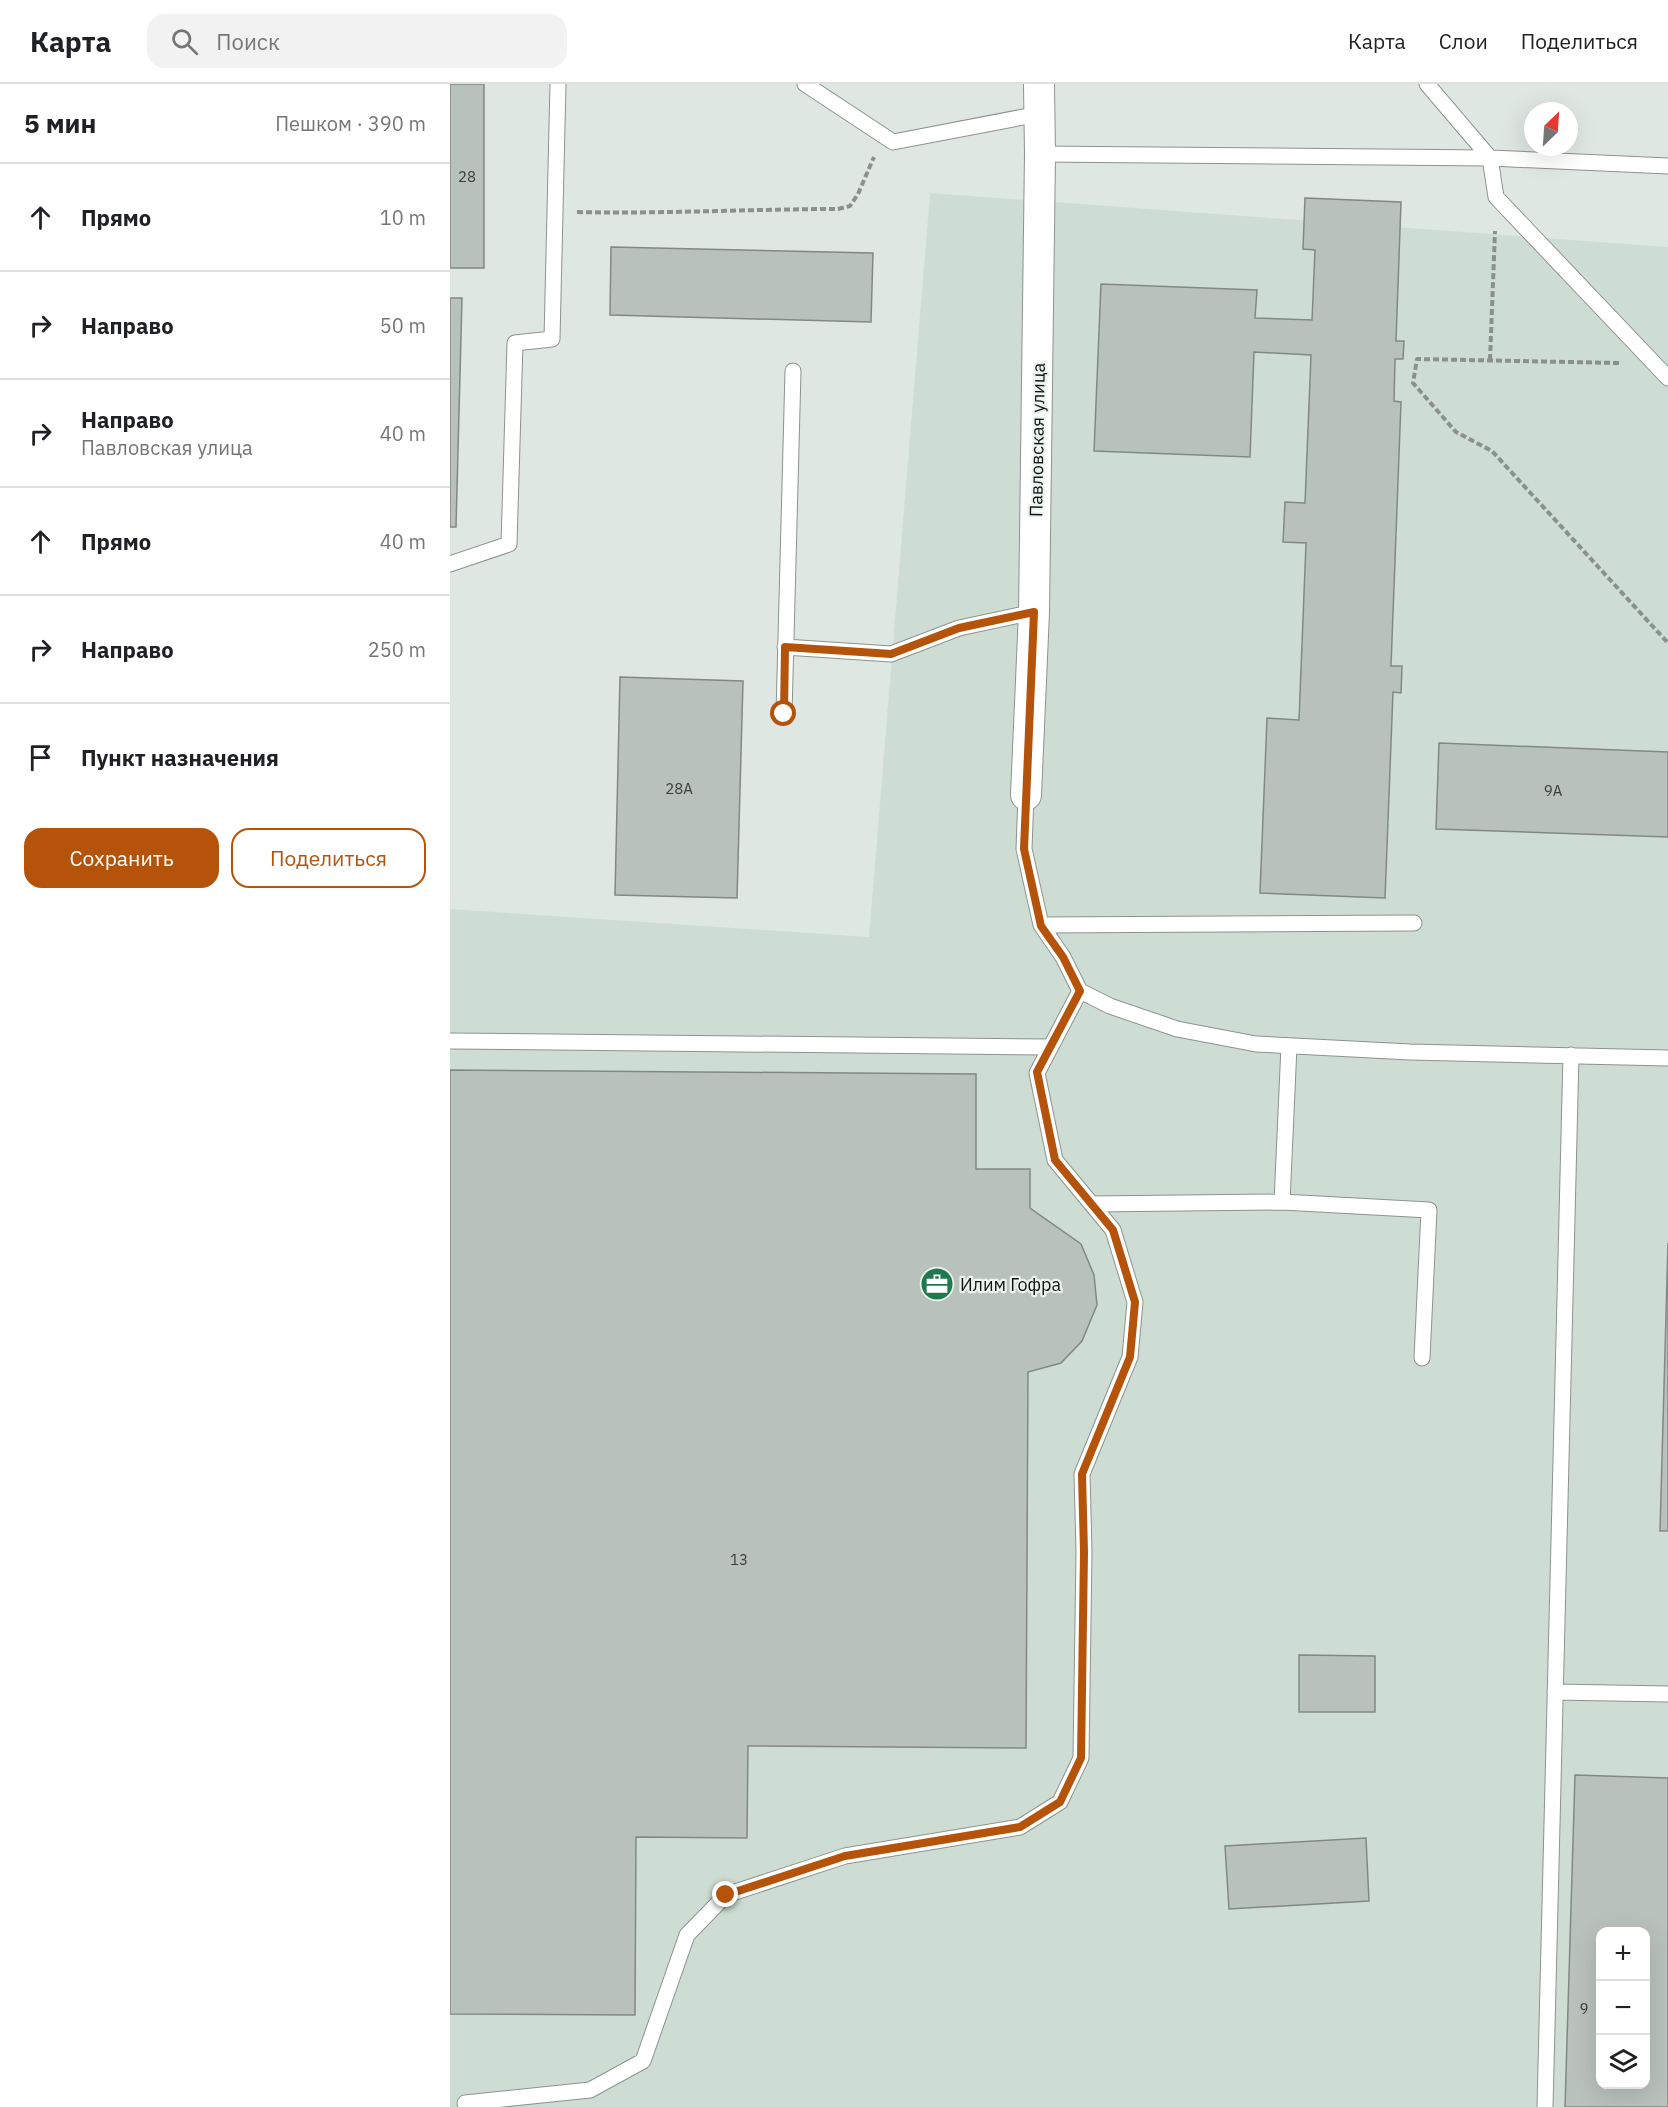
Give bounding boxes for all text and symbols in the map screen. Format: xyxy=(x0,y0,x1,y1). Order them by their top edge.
search box xyxy=(147,14,567,68)
text: Карта xyxy=(30,23,111,60)
icon: search xyxy=(168,25,201,58)
text: Поиск xyxy=(216,27,280,56)
text: Карта xyxy=(1348,27,1406,55)
text: Слои xyxy=(1439,27,1488,55)
text: Поделиться xyxy=(1521,27,1638,55)
north arrow xyxy=(1524,102,1578,156)
text: 5 мин xyxy=(24,106,96,140)
text: Пешком · 390 m xyxy=(275,110,426,137)
house number: 28 xyxy=(458,167,476,186)
icon: ahead xyxy=(24,201,57,234)
text: Прямо xyxy=(81,203,151,232)
text: 10 m xyxy=(380,204,426,231)
icon: right xyxy=(24,309,57,342)
text: Направо xyxy=(81,311,174,340)
text: 50 m xyxy=(380,312,426,339)
street label: Павловская улица xyxy=(1024,362,1050,517)
text: Направо xyxy=(81,405,174,434)
icon: right xyxy=(24,417,57,450)
text: 40 m xyxy=(380,420,426,447)
text: Павловская улица xyxy=(81,434,253,461)
icon: ahead xyxy=(24,525,57,558)
text: Прямо xyxy=(81,527,151,556)
text: 40 m xyxy=(380,528,426,555)
icon: right xyxy=(24,633,57,666)
text: Направо xyxy=(81,635,174,664)
text: 250 m xyxy=(368,636,426,663)
route start xyxy=(770,700,796,726)
icon: arrive xyxy=(24,741,57,774)
text: Пункт назначения xyxy=(81,743,279,772)
house number: 28А xyxy=(665,779,693,798)
house number: 9А xyxy=(1544,781,1563,800)
button: Сохранить xyxy=(24,828,219,888)
button: Поделиться xyxy=(231,828,426,888)
office icon: Илим Гофра xyxy=(919,1266,955,1302)
place label: Илим Гофра xyxy=(960,1273,1061,1296)
house number: 13 xyxy=(730,1550,748,1569)
route end xyxy=(712,1881,738,1907)
map controls xyxy=(1596,1927,1650,2089)
button: + xyxy=(1596,1927,1650,1981)
button: − xyxy=(1596,1981,1650,2035)
house number: 9 xyxy=(1579,1999,1589,2018)
button: layers xyxy=(1596,2035,1650,2089)

